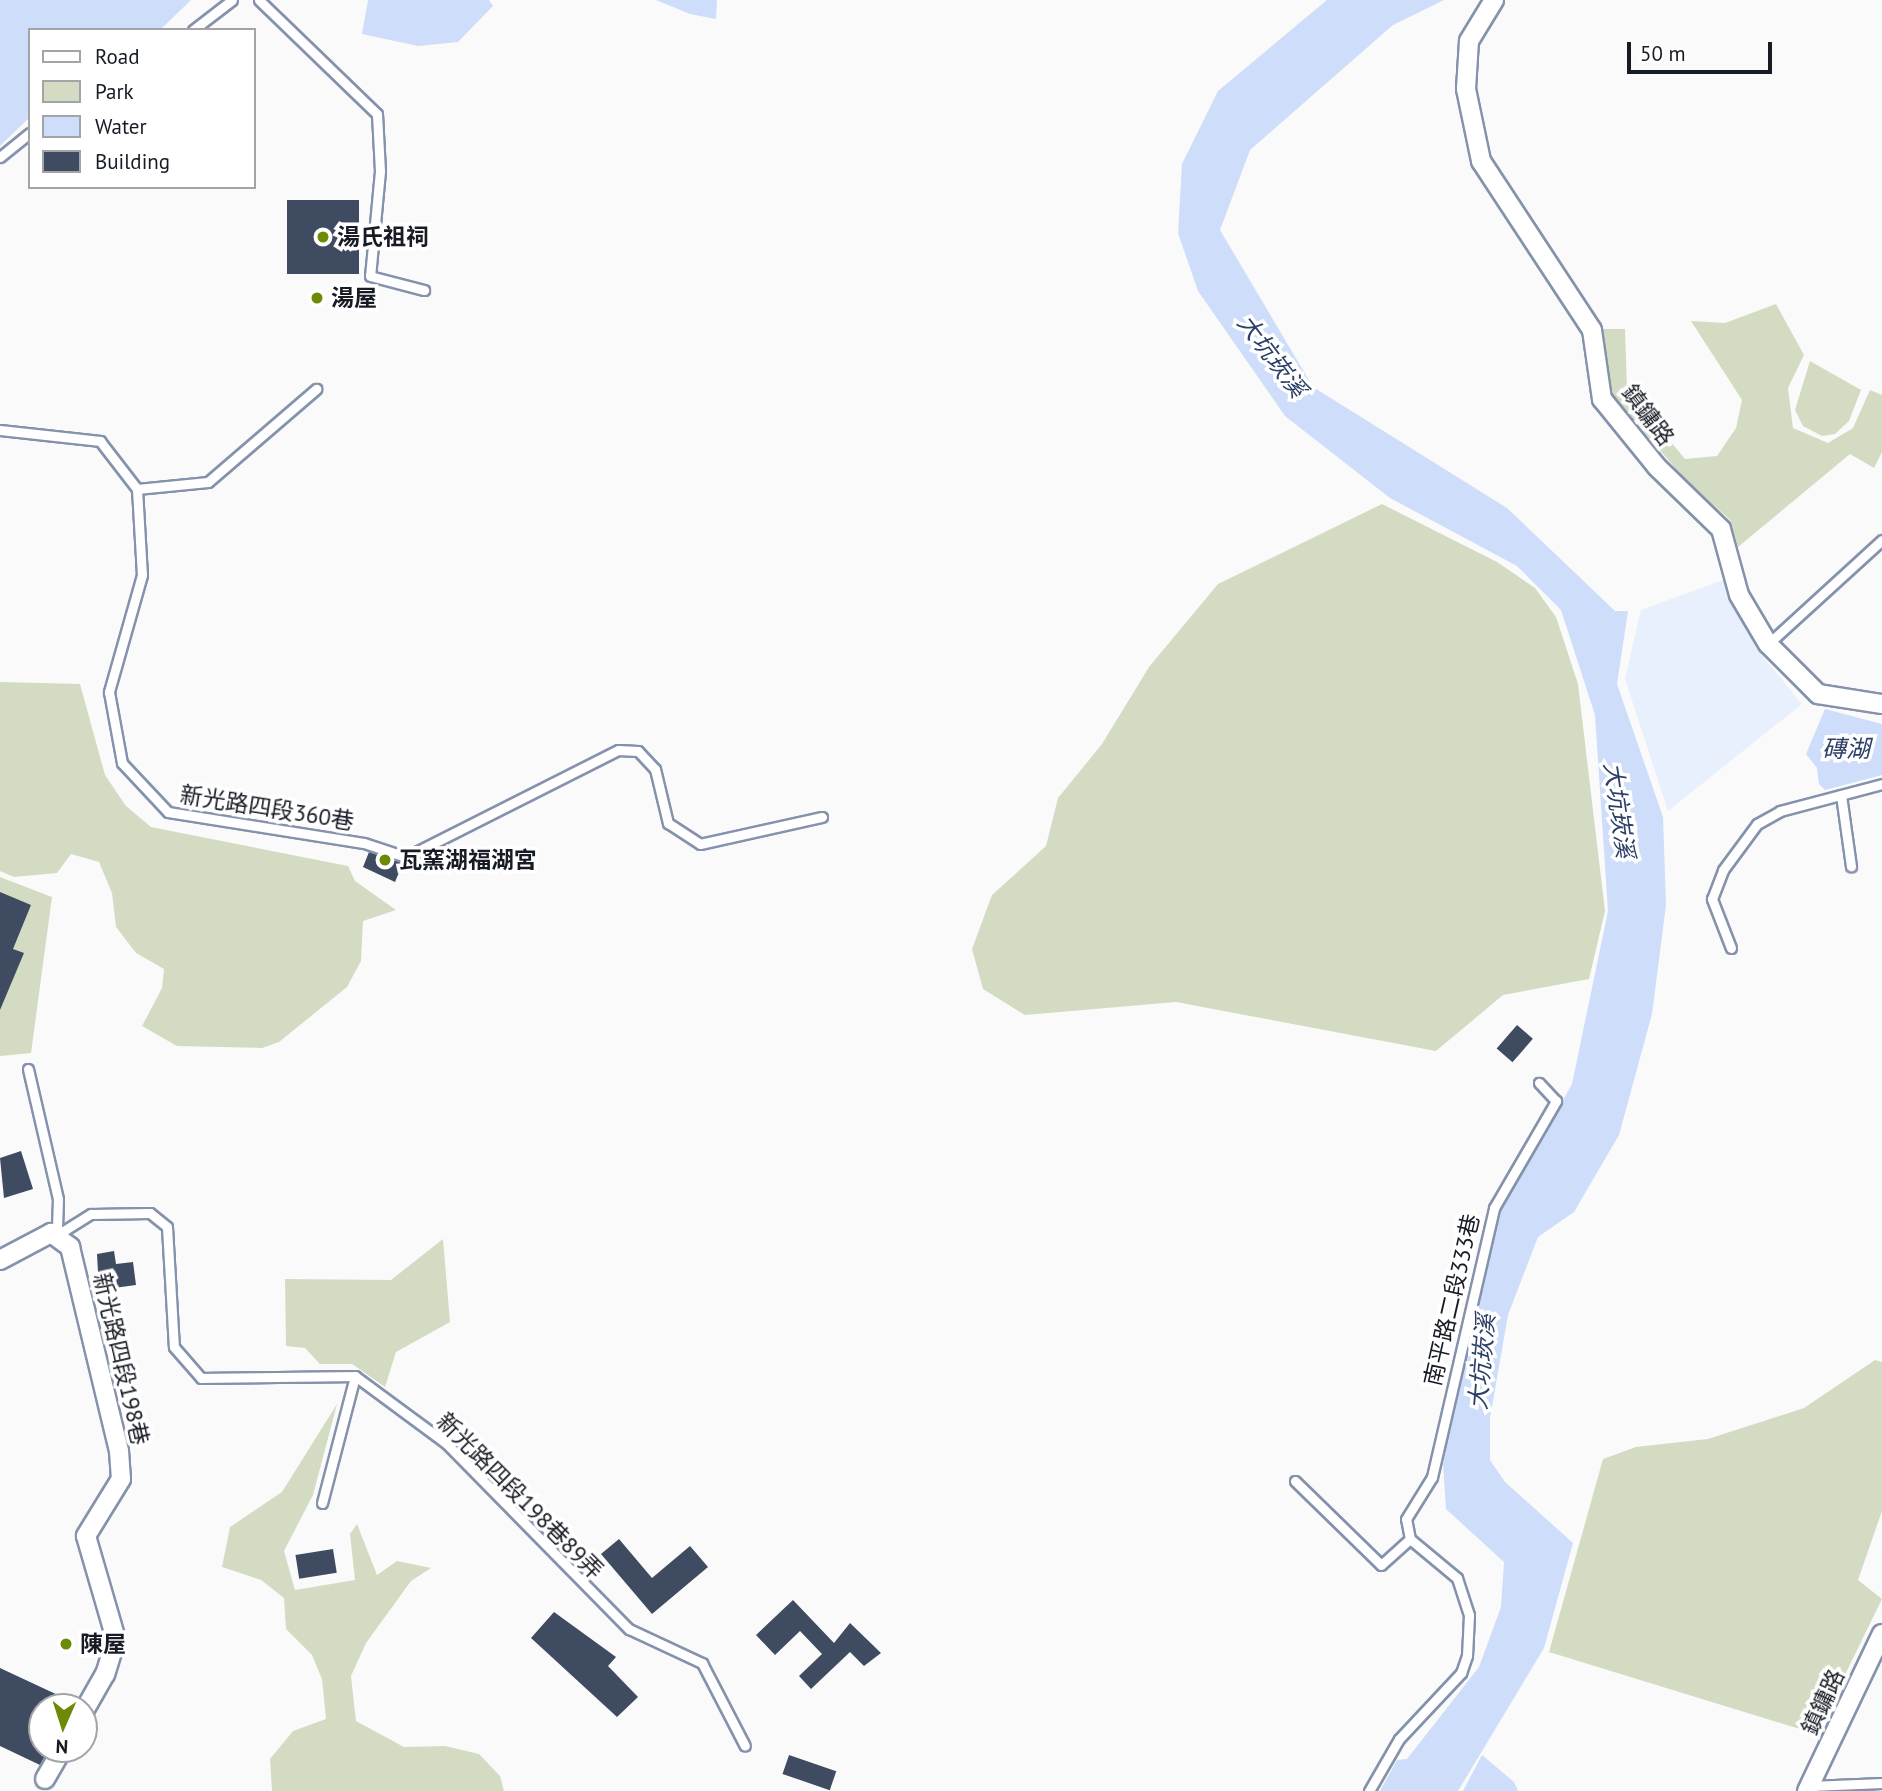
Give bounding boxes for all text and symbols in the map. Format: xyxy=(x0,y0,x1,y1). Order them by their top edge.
legend xyxy=(28,28,256,189)
scale bar xyxy=(1630,28,1775,72)
text: 50 m xyxy=(1640,40,1686,67)
text: Road xyxy=(95,43,139,70)
text: Park xyxy=(95,78,134,105)
text: Water xyxy=(95,113,147,140)
text: Building xyxy=(95,148,170,175)
place label: 湯氏祖祠 xyxy=(337,223,429,251)
marker: 湯氏祖祠 xyxy=(315,229,331,245)
place label: 湯屋 xyxy=(331,284,377,312)
marker: 湯屋 xyxy=(309,290,325,306)
water label: 大坑崁溪 xyxy=(1232,309,1312,403)
street label: 鎮鏞路 xyxy=(1616,379,1680,451)
water label: 磚湖 xyxy=(1822,735,1870,763)
water label: 大坑崁溪 xyxy=(1598,760,1640,860)
street label: 新光路四段360巷 xyxy=(178,781,356,835)
place label: 瓦窯湖福湖宮 xyxy=(399,846,537,874)
marker: 瓦窯湖福湖宮 xyxy=(377,852,393,868)
street label: 南平路二段333巷 xyxy=(1419,1211,1485,1389)
street label: 新光路四段198巷 xyxy=(88,1270,154,1448)
water label: 大坑崁溪 xyxy=(1463,1313,1501,1411)
street label: 新光路四段198巷89弄 xyxy=(431,1407,609,1585)
place label: 陳屋 xyxy=(80,1630,126,1658)
marker: 陳屋 xyxy=(58,1636,74,1652)
street label: 鎮鏞路 xyxy=(1796,1665,1850,1739)
north arrow xyxy=(28,1693,98,1763)
text: N xyxy=(55,1735,69,1759)

